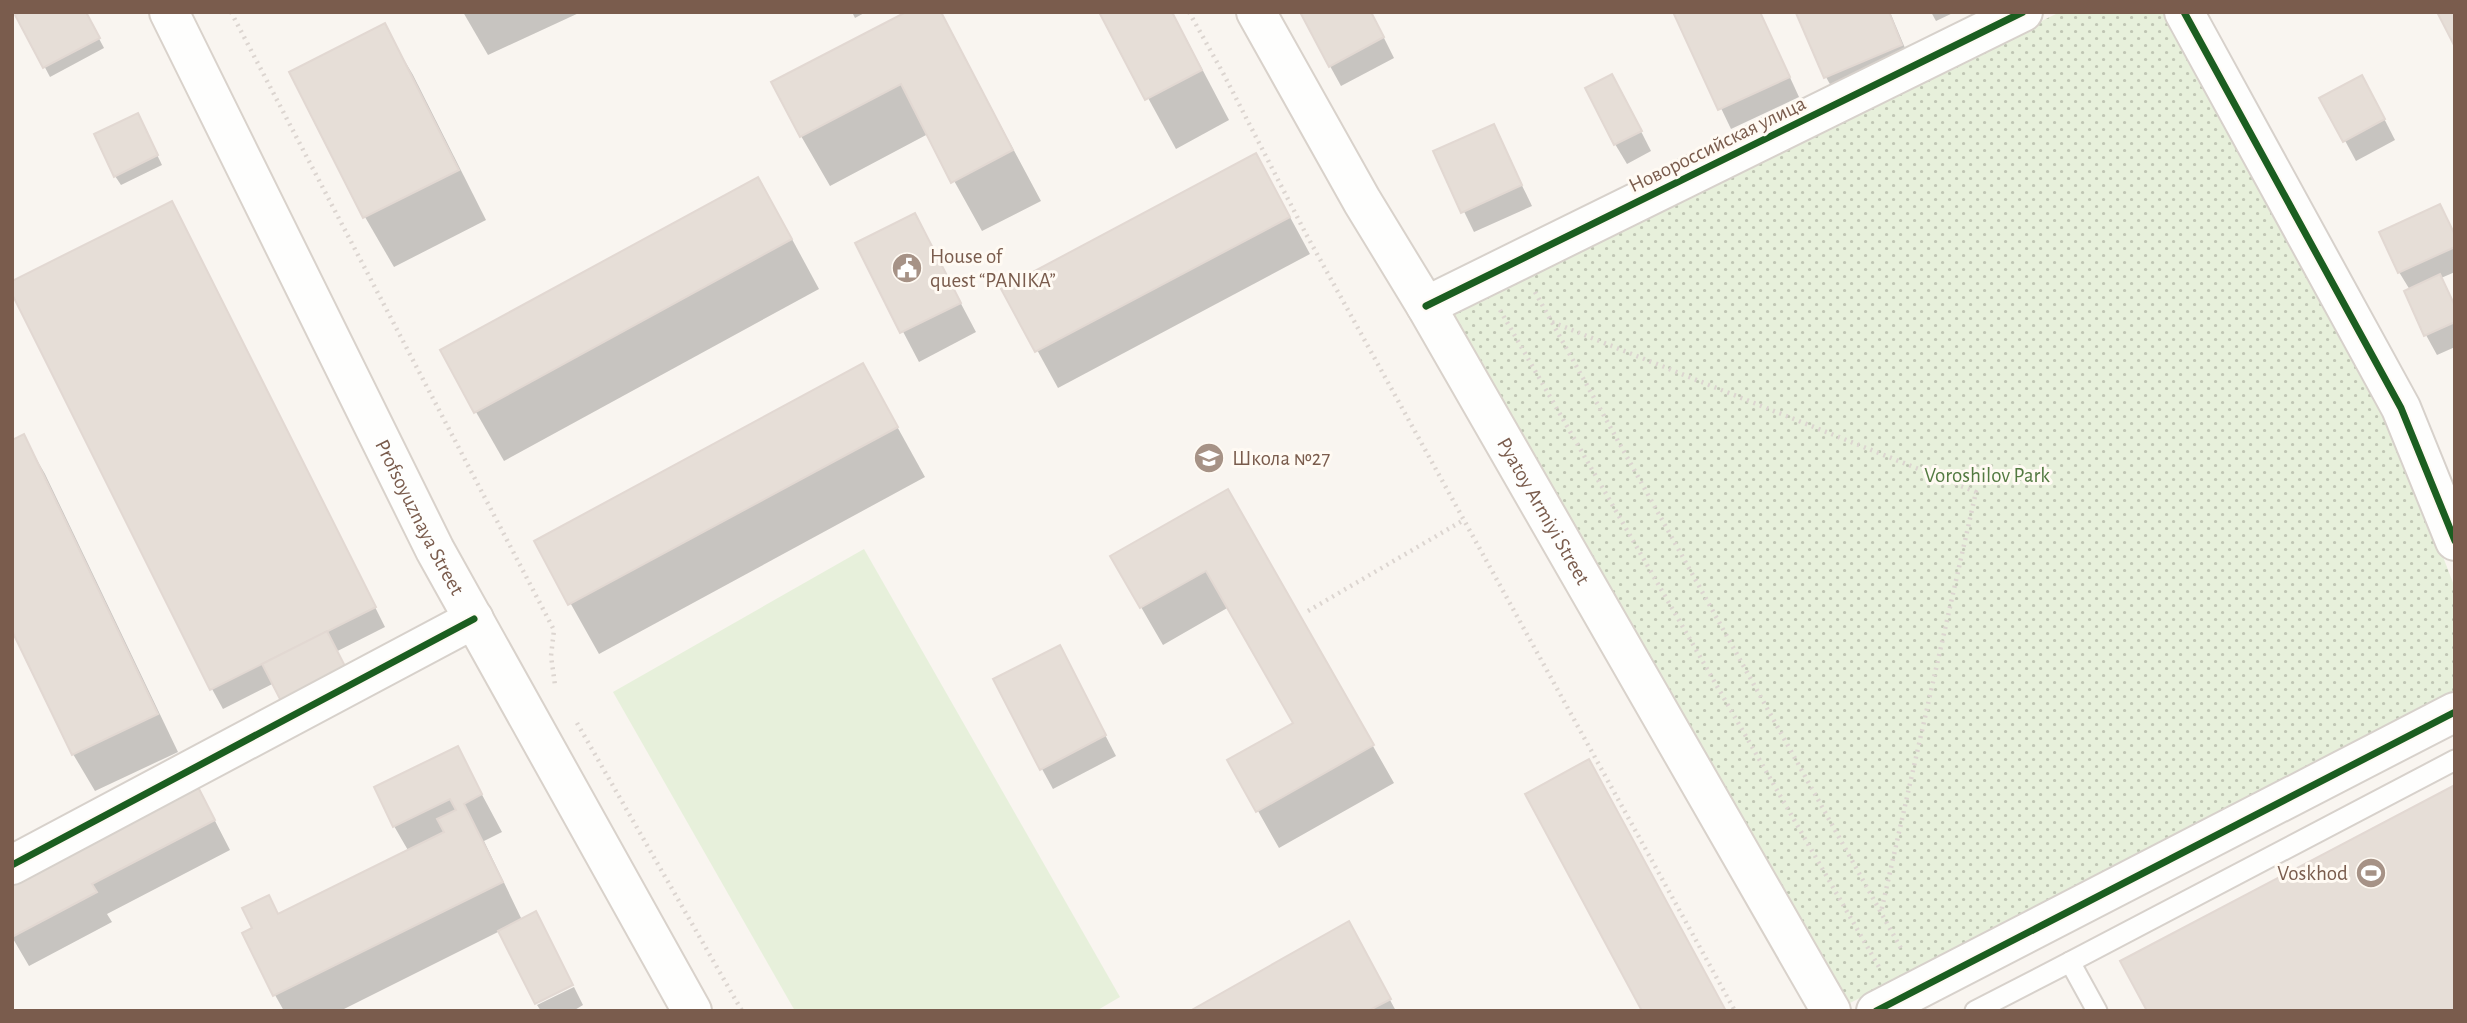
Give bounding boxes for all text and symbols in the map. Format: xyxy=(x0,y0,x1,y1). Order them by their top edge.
street label: Новороссийская улица xyxy=(1625,92,1809,196)
place label: House of quest “PANIKA” xyxy=(930,246,1056,291)
public building icon: House of quest “PANIKA” xyxy=(890,251,924,285)
street label: Pyatoy Armiyi Street xyxy=(1493,434,1594,589)
street label: Profsoyuznaya Street xyxy=(371,436,468,599)
school or university icon: Школа №27 xyxy=(1192,441,1226,475)
place label: Школа №27 xyxy=(1232,448,1330,469)
park label: Voroshilov Park xyxy=(1924,465,2050,486)
sports icon: Voskhod xyxy=(2354,856,2388,890)
place label: Voskhod xyxy=(2277,863,2348,884)

